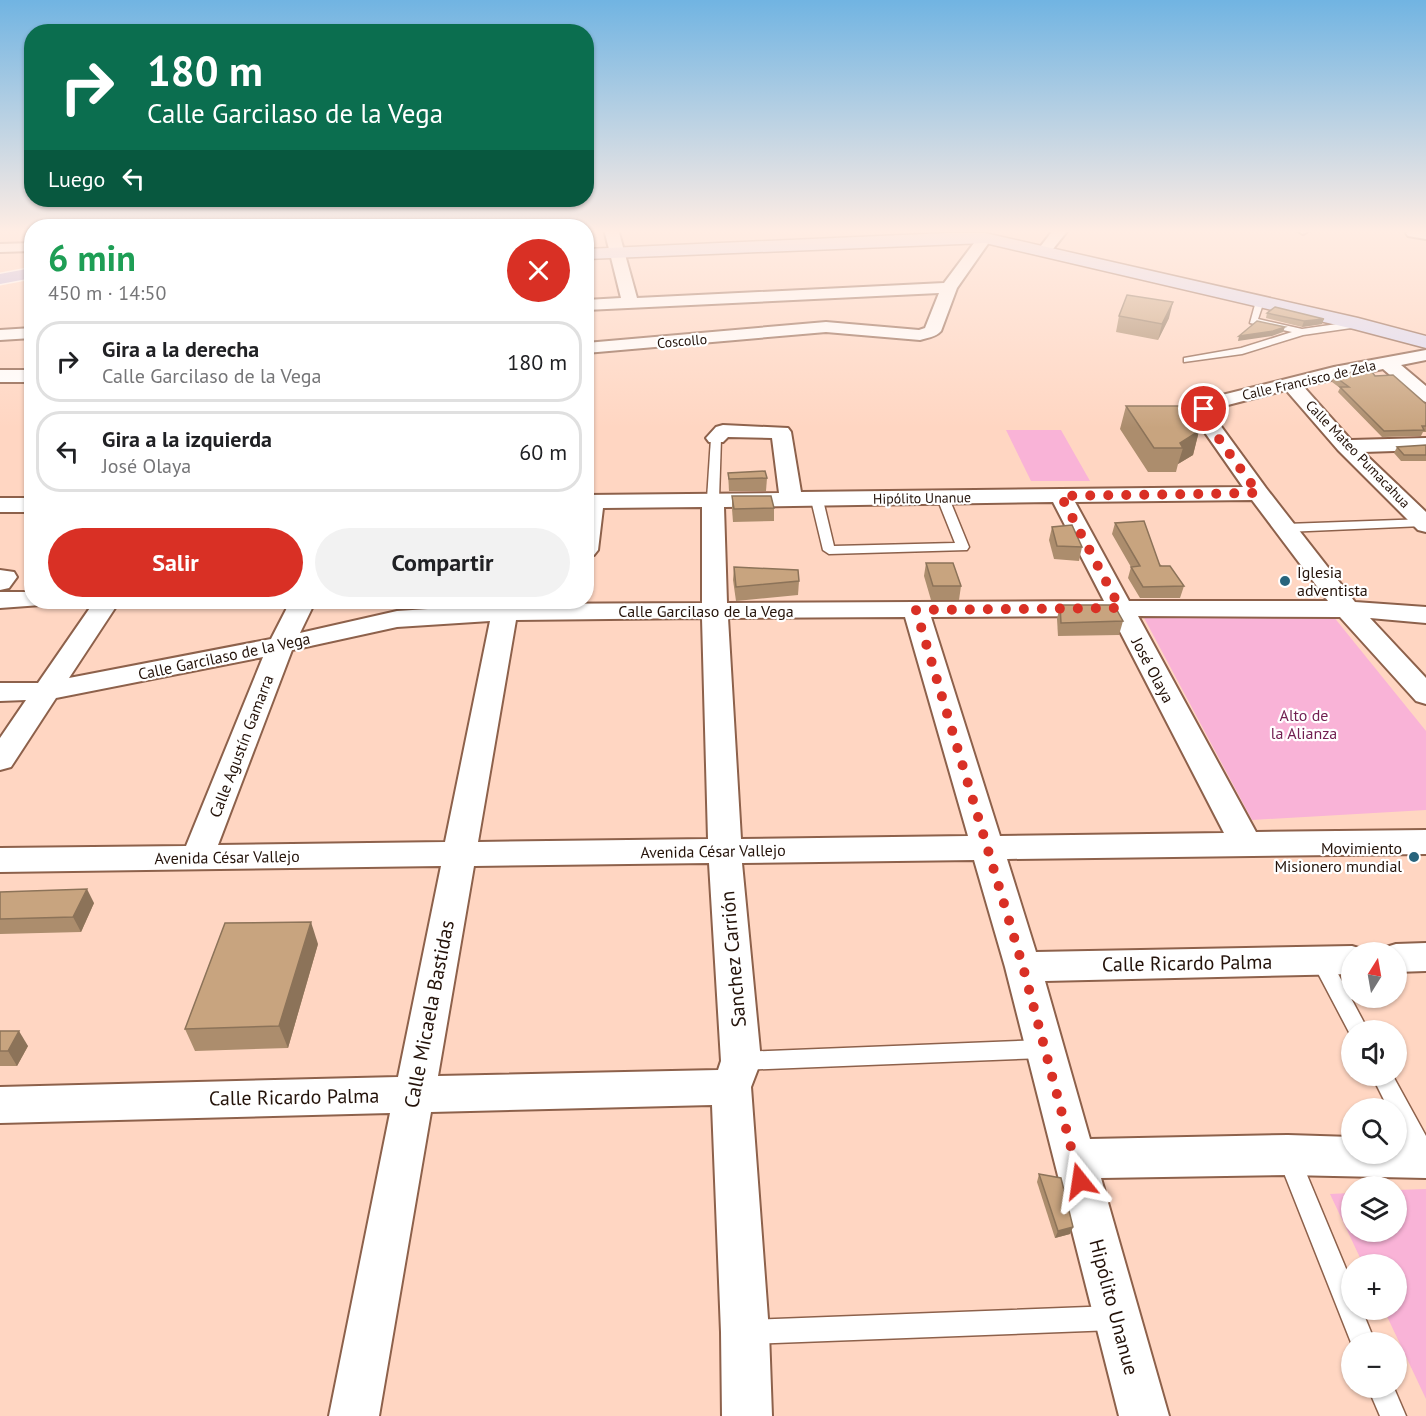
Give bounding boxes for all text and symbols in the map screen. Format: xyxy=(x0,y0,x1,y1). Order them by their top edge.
text: 180 m xyxy=(147,43,263,98)
icon: right xyxy=(48,48,126,126)
text: Calle Garcilaso de la Vega xyxy=(147,96,443,130)
icon: left xyxy=(117,162,150,195)
text: Luego xyxy=(48,165,105,193)
text: 6 min xyxy=(48,234,136,281)
button: close xyxy=(507,239,570,302)
text: 450 m · 14:50 xyxy=(48,280,166,306)
street label: Coscollo xyxy=(656,330,708,352)
text: Gira a la derecha xyxy=(102,335,259,363)
icon: right xyxy=(51,345,84,378)
text: 180 m xyxy=(507,348,567,376)
street label: Calle Francisco de Zela xyxy=(1240,356,1378,404)
text: Calle Garcilaso de la Vega xyxy=(102,363,321,389)
pin xyxy=(1178,383,1229,434)
icon: arrive xyxy=(1187,392,1220,425)
street label: Calle Mateo Pumacahua xyxy=(1302,396,1414,512)
text: Gira a la izquierda xyxy=(102,425,272,453)
icon: left xyxy=(51,435,84,468)
text: 60 m xyxy=(519,438,567,466)
text: José Olaya xyxy=(102,453,191,479)
street label: Hipólito Unanue xyxy=(873,488,971,508)
button: Salir xyxy=(48,528,303,597)
button: Compartir xyxy=(315,528,570,597)
place label: Iglesia adventista xyxy=(1297,562,1368,600)
marker: Iglesia adventista xyxy=(1278,574,1292,588)
street label: Calle Garcilaso de la Vega xyxy=(618,601,794,621)
street label: Calle Garcilaso de la Vega xyxy=(136,628,312,684)
street label: José Olaya xyxy=(1127,633,1179,706)
street label: Calle Agustín Gamarra xyxy=(205,672,277,820)
park label: Alto de la Alianza xyxy=(1271,705,1337,743)
place label: Movimiento Misionero mundial xyxy=(1274,838,1402,876)
street label: Avenida César Vallejo xyxy=(640,840,786,862)
street label: Avenida César Vallejo xyxy=(154,846,300,868)
marker: Movimiento Misionero mundial xyxy=(1407,850,1421,864)
street label: Sanchez Carrión xyxy=(714,890,752,1028)
street label: Calle Micaela Bastidas xyxy=(398,918,460,1110)
north arrow xyxy=(1341,942,1407,1008)
map controls xyxy=(1341,942,1407,1398)
street label: Calle Ricardo Palma xyxy=(1102,949,1272,977)
button: sound xyxy=(1341,1020,1407,1086)
street label: Calle Ricardo Palma xyxy=(209,1083,379,1111)
button: search xyxy=(1341,1098,1407,1164)
position arrow xyxy=(1048,1149,1112,1213)
button: layers xyxy=(1341,1176,1407,1242)
street label: Hipólito Unanue xyxy=(1083,1236,1145,1378)
button: + xyxy=(1341,1254,1407,1320)
button: − xyxy=(1341,1332,1407,1398)

